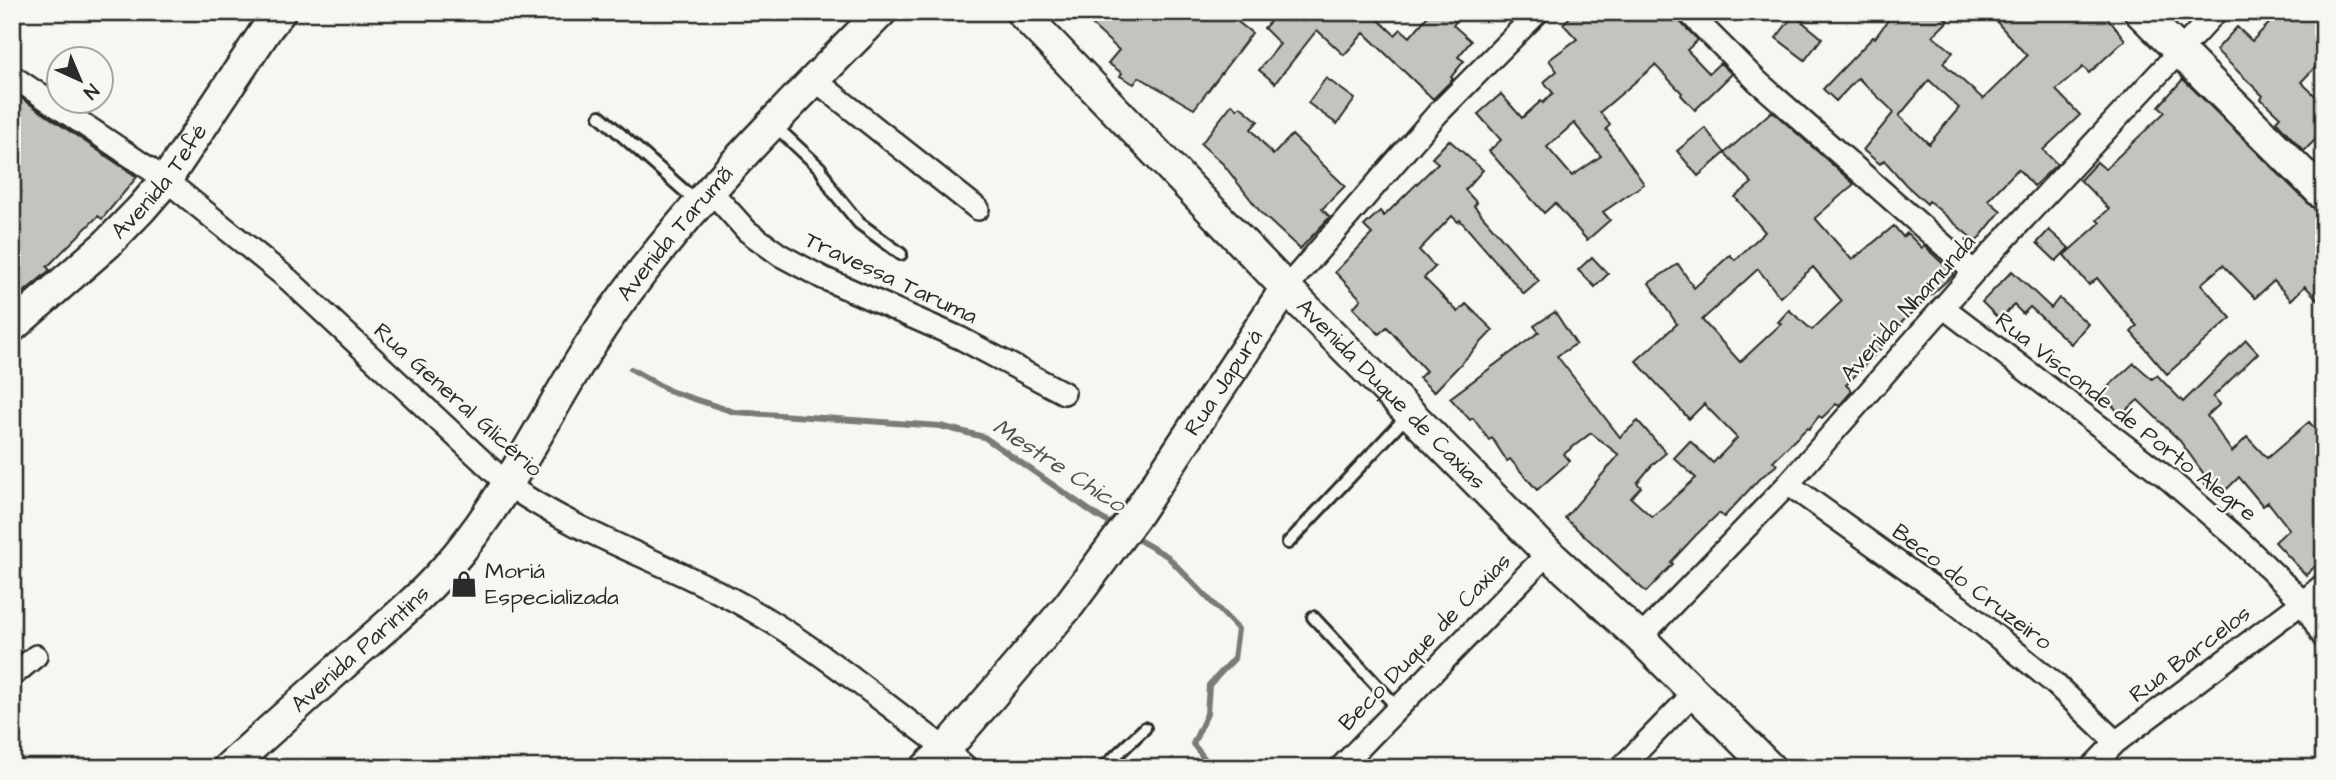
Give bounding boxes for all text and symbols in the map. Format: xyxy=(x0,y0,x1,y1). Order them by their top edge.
north arrow xyxy=(46,46,116,116)
text: N xyxy=(77,77,104,105)
street label: Avenida Tefé xyxy=(104,117,215,247)
street label: Avenida Tarumã xyxy=(609,159,741,308)
street label: Travessa Taruma xyxy=(799,224,983,332)
street label: Avenida Nhamundá xyxy=(1833,227,1983,389)
street label: Avenida Duque de Caxias xyxy=(1289,291,1493,497)
street label: Rua Visconde de Porto Alegre xyxy=(1988,305,2263,530)
street label: Rua General Glicério xyxy=(366,315,550,485)
street label: Rua Japurá xyxy=(1177,323,1271,442)
water label: Mestre Chico xyxy=(986,410,1133,522)
street label: Beco do Cruzeiro xyxy=(1885,516,2059,658)
street label: Beco Duque de Caxias xyxy=(1331,546,1519,738)
place label: Moriá Especializada xyxy=(485,555,619,613)
shop icon: Moriá Especializada xyxy=(449,569,479,599)
street label: Avenida Parintins xyxy=(284,578,437,720)
street label: Rua Barcelos xyxy=(2123,598,2257,710)

